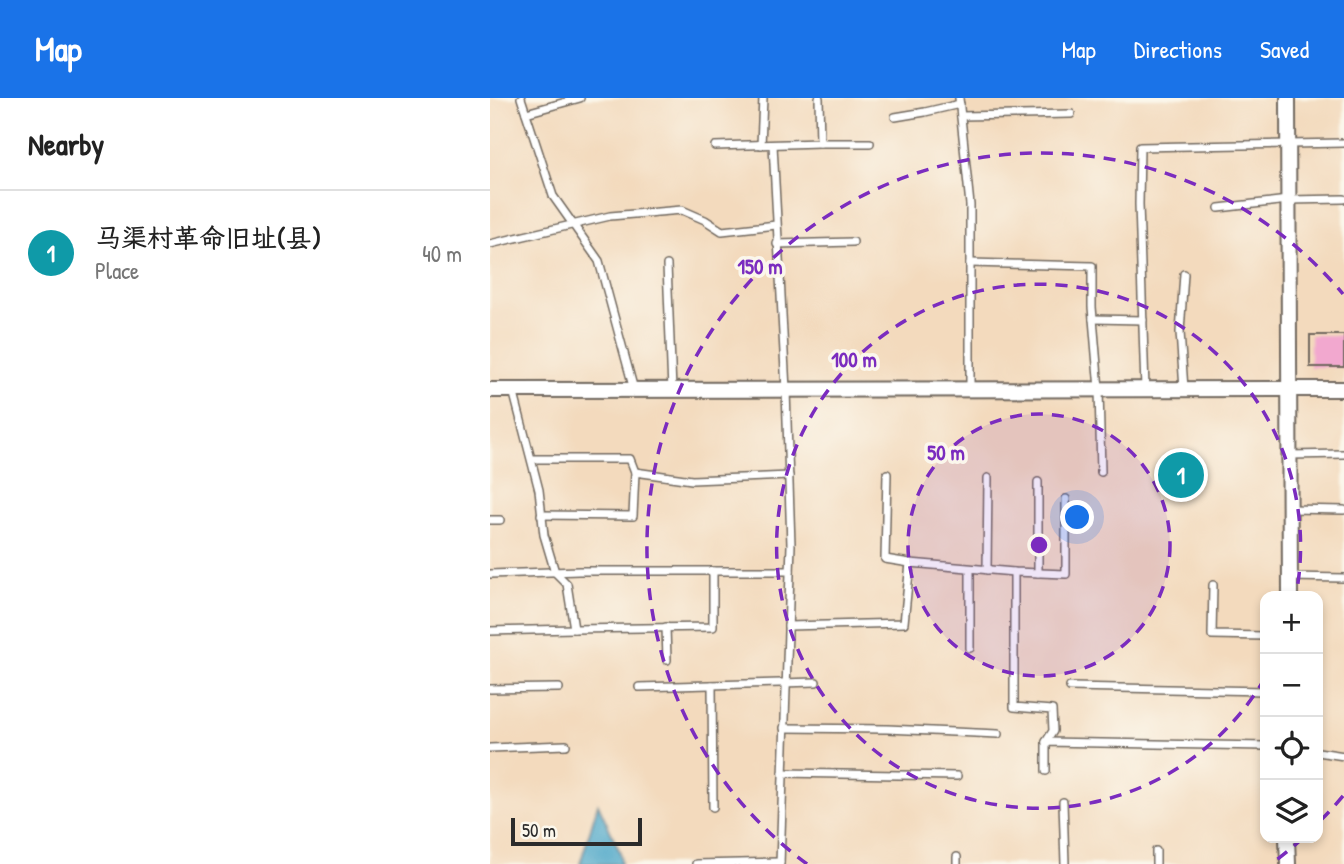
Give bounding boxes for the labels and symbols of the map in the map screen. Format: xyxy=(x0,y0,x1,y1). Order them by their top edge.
text: 150 m xyxy=(737,252,783,281)
text: 100 m xyxy=(831,345,877,374)
text: 50 m xyxy=(927,438,965,467)
pin: 1 xyxy=(1158,449,1204,501)
your location xyxy=(1060,500,1094,534)
centre of rings xyxy=(1027,533,1051,557)
scale bar xyxy=(511,815,642,847)

